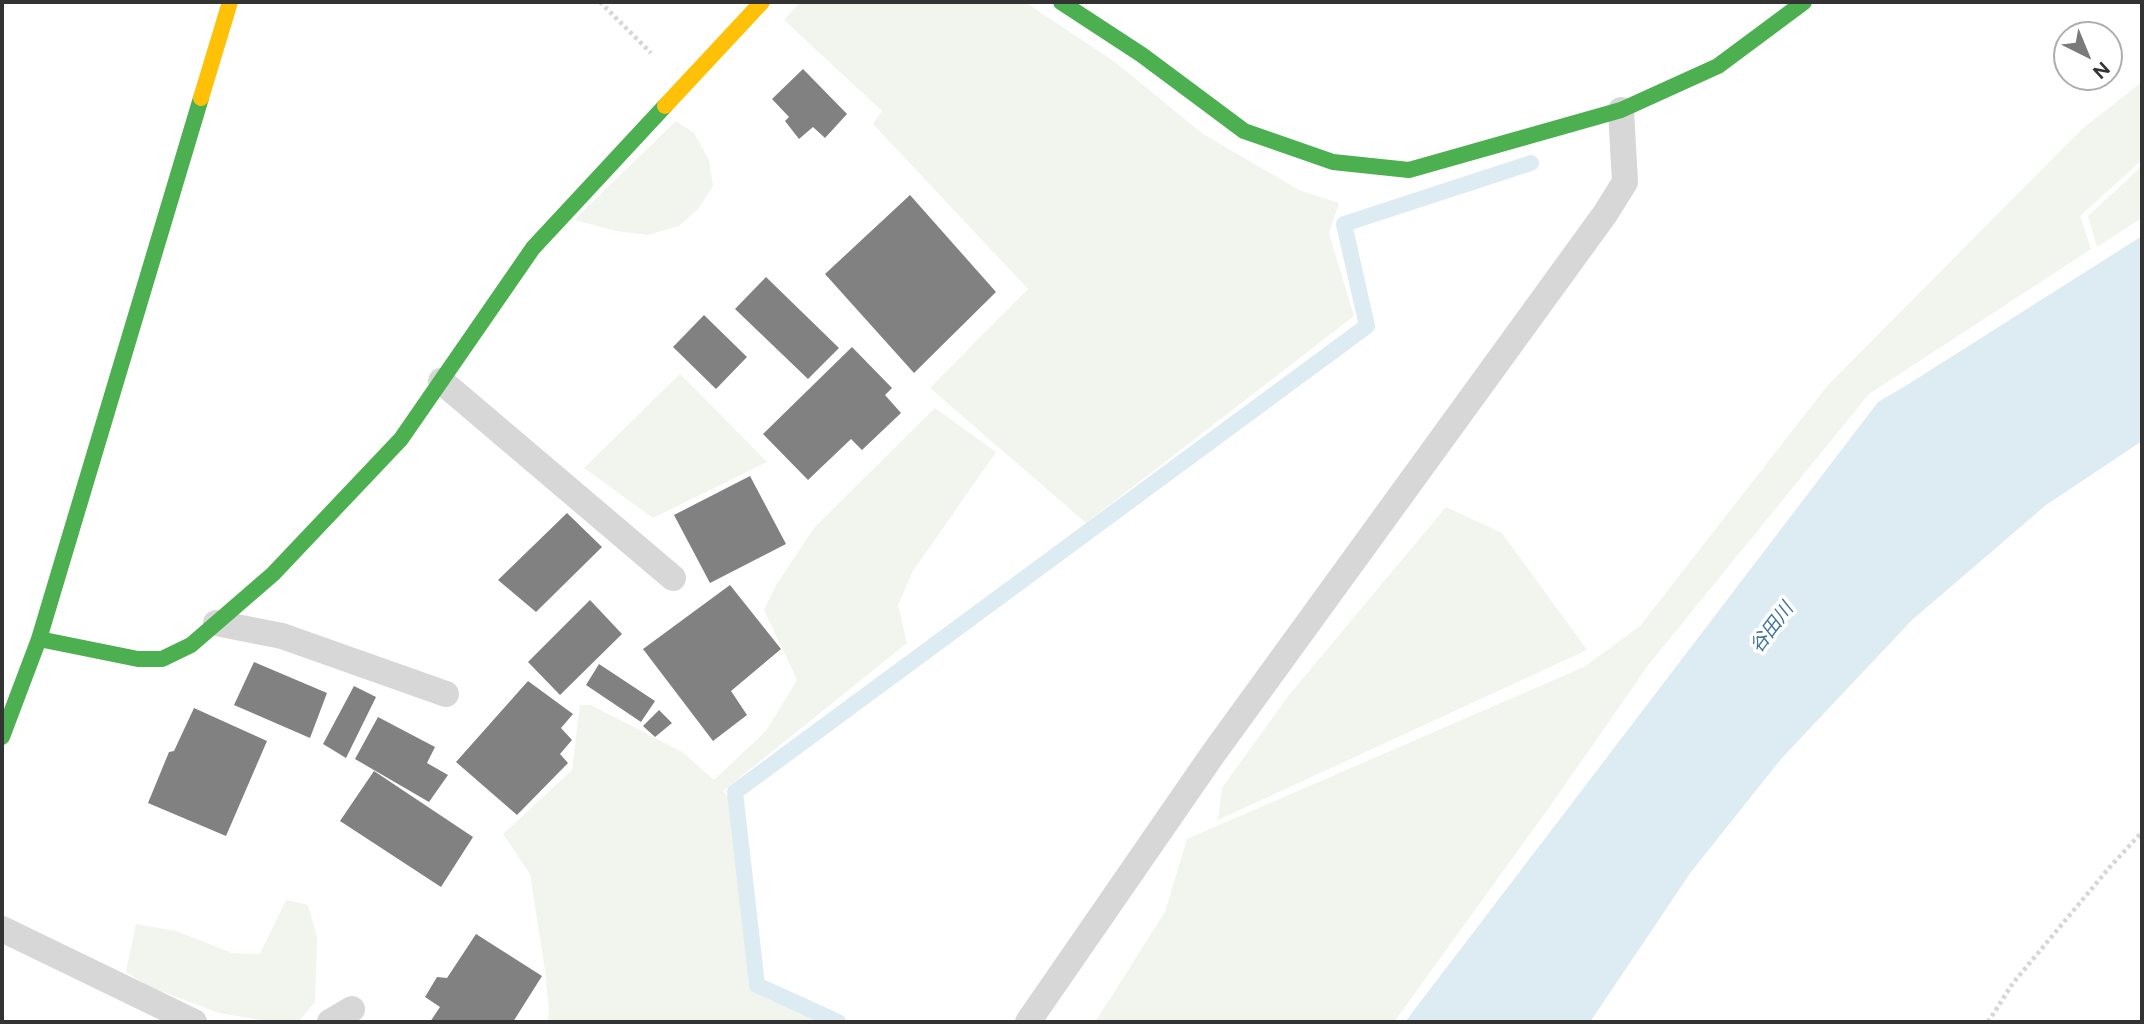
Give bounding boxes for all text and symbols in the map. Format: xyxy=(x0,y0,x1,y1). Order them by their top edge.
north arrow xyxy=(2053,21,2123,91)
text: N xyxy=(2088,57,2115,84)
water label: 谷田川 xyxy=(1746,598,1798,658)

